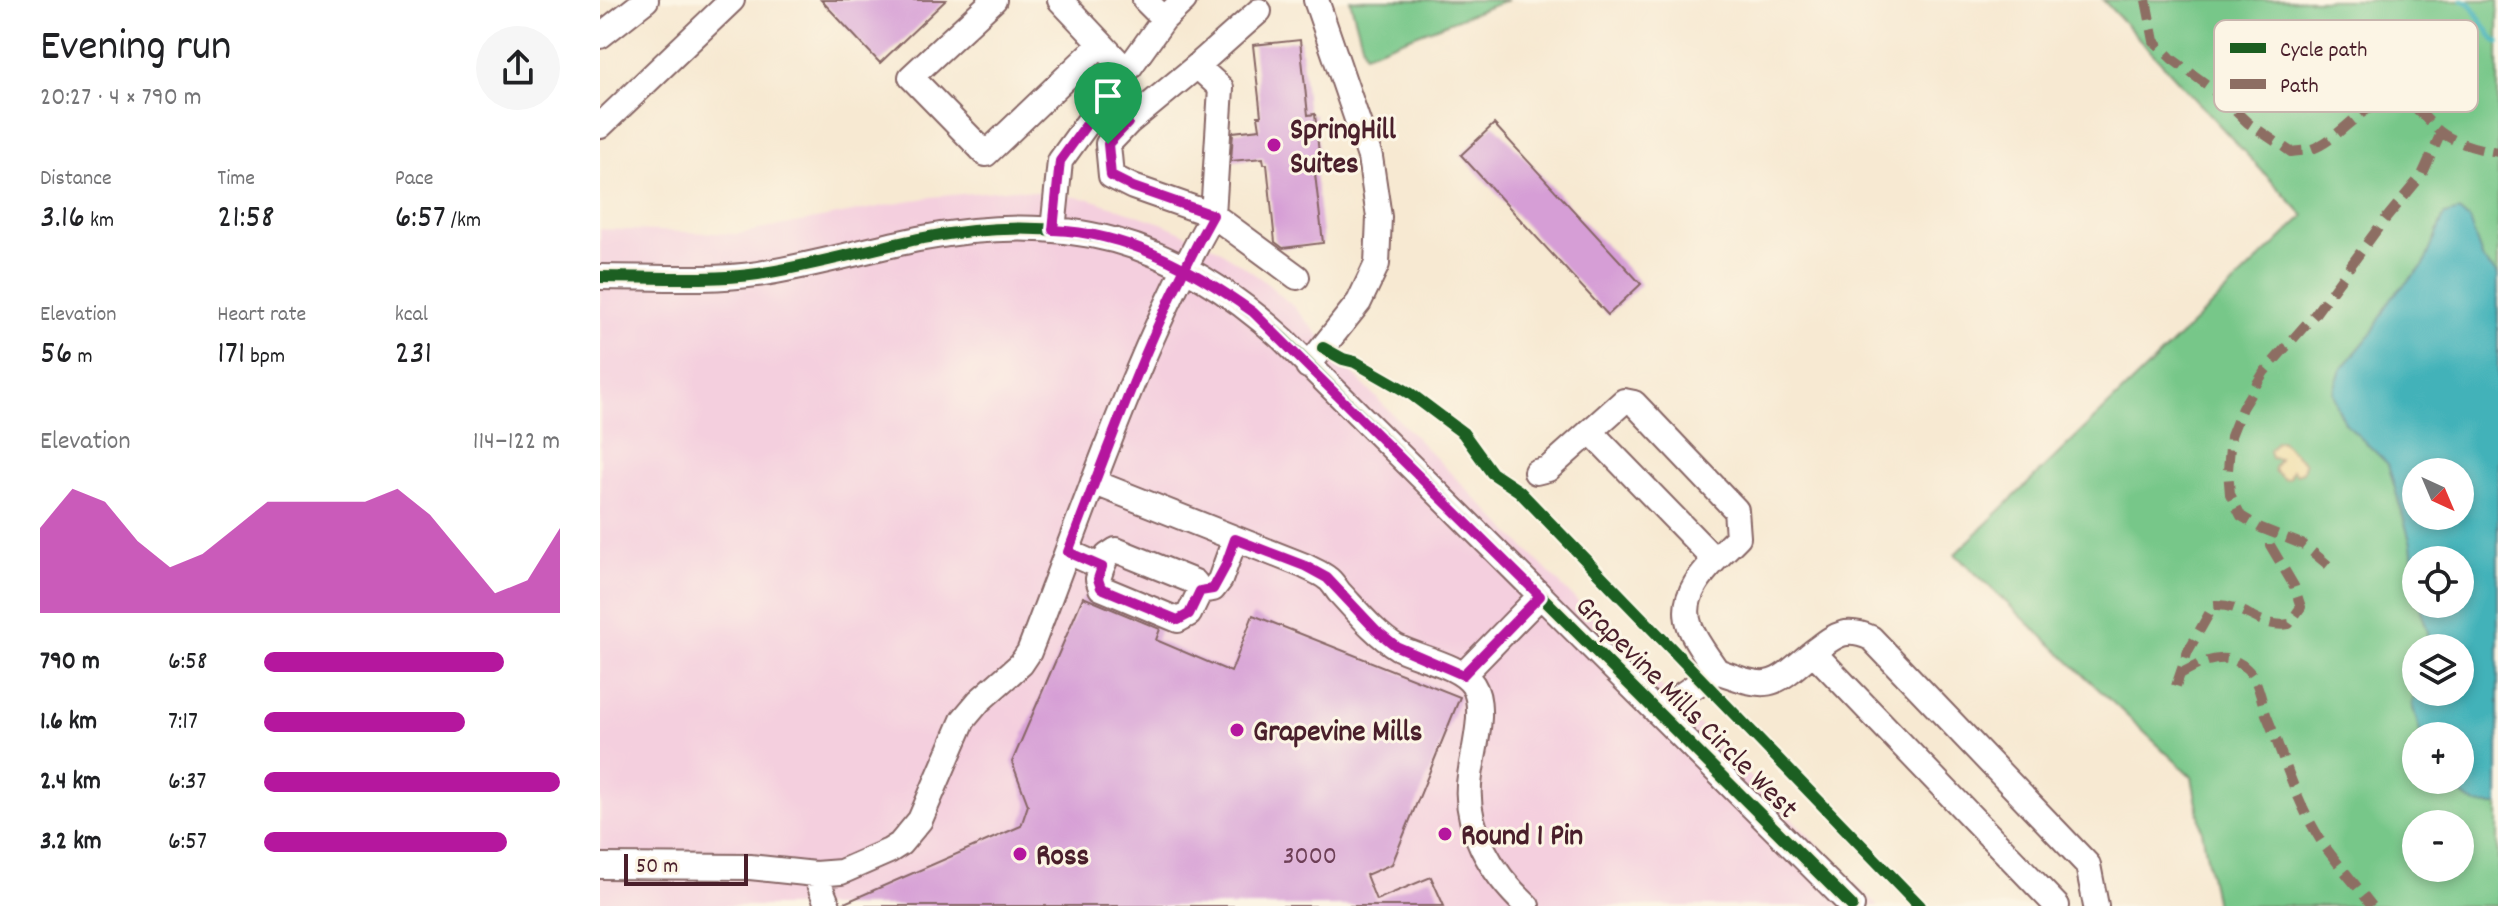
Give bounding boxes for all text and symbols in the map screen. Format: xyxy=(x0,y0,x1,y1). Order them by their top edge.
text: Evening run xyxy=(40,18,231,81)
legend xyxy=(2214,20,2478,112)
button: share xyxy=(476,26,560,110)
text: Cycle path xyxy=(2280,36,2367,67)
pin xyxy=(1074,62,1142,144)
text: Path xyxy=(2280,72,2319,103)
icon: arrive xyxy=(1086,74,1130,118)
text: 20:27 · 4 × 790 m xyxy=(40,80,202,117)
place label: SpringHill Suites xyxy=(1290,111,1397,188)
marker: SpringHill Suites xyxy=(1265,136,1283,154)
text: Distance xyxy=(40,164,112,195)
text: Time xyxy=(217,164,255,195)
text: Pace xyxy=(395,164,434,195)
text: 3.16 xyxy=(40,195,85,244)
text: 21:58 xyxy=(217,195,275,244)
text: 6:57 xyxy=(395,195,446,244)
text: km xyxy=(85,206,114,237)
text: /km xyxy=(446,206,481,237)
text: Elevation xyxy=(40,300,117,331)
text: Heart rate xyxy=(217,300,306,331)
text: kcal xyxy=(395,300,428,331)
text: 56 xyxy=(40,331,72,380)
text: 171 xyxy=(217,331,245,380)
text: 231 xyxy=(395,331,432,380)
text: m xyxy=(72,342,93,373)
text: bpm xyxy=(245,342,285,373)
text: Elevation xyxy=(40,424,130,461)
text: 114–122 m xyxy=(473,424,560,461)
north arrow xyxy=(2402,458,2474,530)
map controls xyxy=(2402,458,2474,882)
button: locate xyxy=(2402,546,2474,618)
street label: Grapevine Mills Circle West xyxy=(1563,588,1806,831)
button: layers xyxy=(2402,634,2474,706)
text: 790 m xyxy=(40,644,100,681)
text: 6:58 xyxy=(168,644,208,681)
text: 1.6 km xyxy=(40,704,97,741)
text: 7:17 xyxy=(168,704,198,741)
place label: Grapevine Mills xyxy=(1253,713,1422,756)
marker: Grapevine Mills xyxy=(1228,721,1246,739)
button: + xyxy=(2402,722,2474,794)
text: 2.4 km xyxy=(40,764,101,801)
text: 6:37 xyxy=(168,764,207,801)
button: − xyxy=(2402,810,2474,882)
place label: Round 1 Pin xyxy=(1461,817,1583,860)
text: 3.2 km xyxy=(40,824,102,861)
text: 6:57 xyxy=(168,824,207,861)
marker: Round 1 Pin xyxy=(1436,825,1454,843)
place label: Ross xyxy=(1036,837,1089,880)
house number: 3000 xyxy=(1283,839,1337,876)
marker: Ross xyxy=(1011,845,1029,863)
scale bar xyxy=(624,850,748,886)
text: 50 m xyxy=(636,852,678,883)

